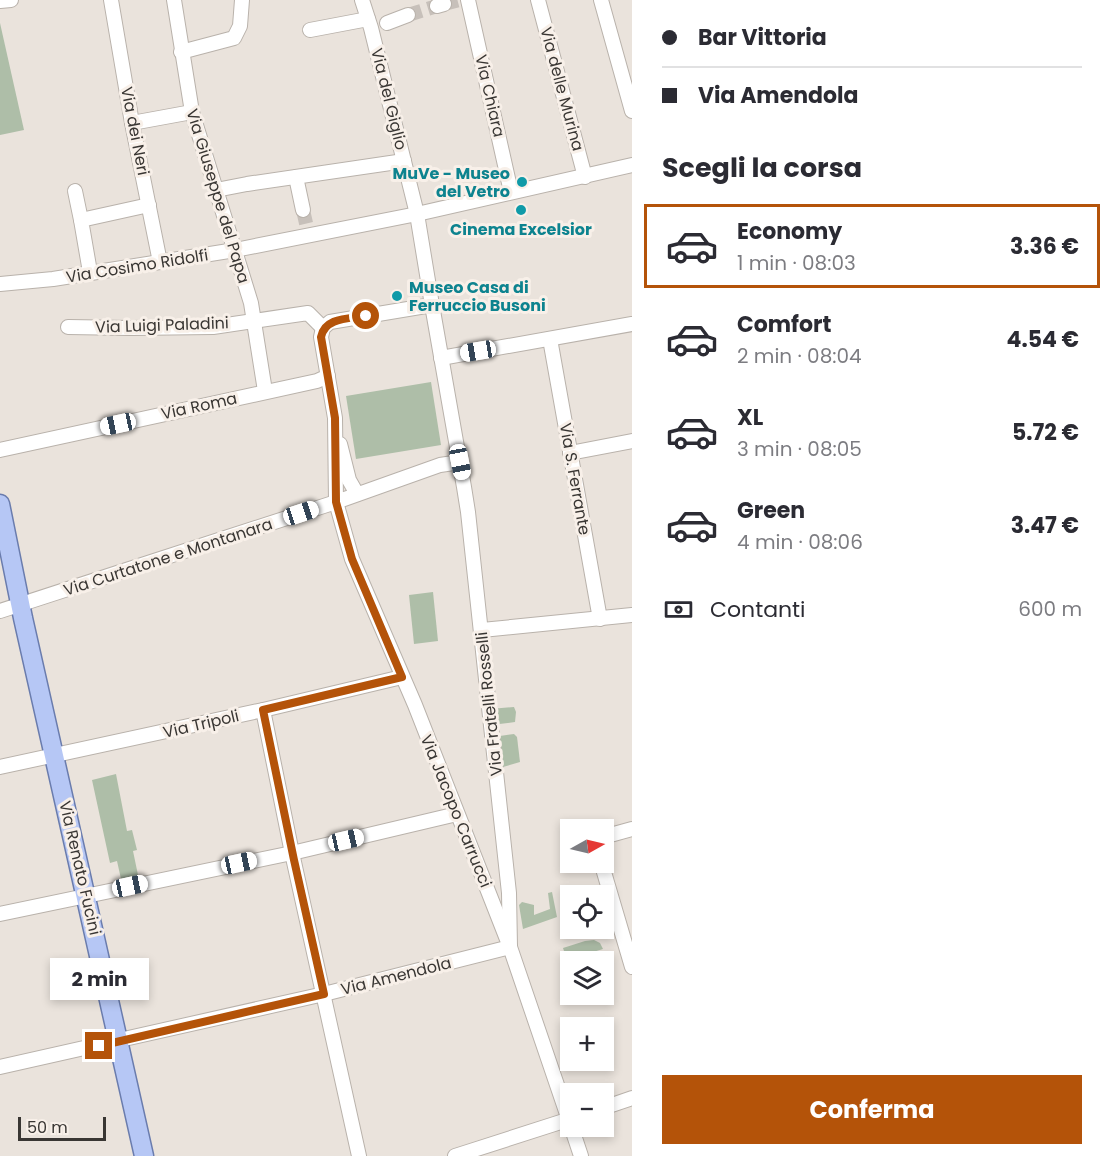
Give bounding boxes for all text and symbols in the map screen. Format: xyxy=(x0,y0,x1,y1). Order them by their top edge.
text: Bar Vittoria xyxy=(698,22,827,53)
street label: Via delle Murina xyxy=(534,24,590,154)
street label: Via del Giglio xyxy=(365,46,413,152)
street label: Via Chiara xyxy=(469,53,511,139)
text: Via Amendola xyxy=(698,80,858,111)
street label: Via dei Neri xyxy=(115,85,155,177)
street label: Via Giuseppe del Papa xyxy=(181,106,255,286)
text: Scegli la corsa xyxy=(662,149,862,186)
place label: MuVe - Museo del Vetro xyxy=(392,162,510,203)
marker: MuVe - Museo del Vetro xyxy=(515,175,529,189)
marker: Cinema Excelsior xyxy=(514,203,528,217)
text: Economy xyxy=(737,216,842,247)
place label: Cinema Excelsior xyxy=(450,218,592,241)
icon: car xyxy=(665,219,719,273)
text: 3.36 € xyxy=(1010,231,1079,262)
street label: Via Cosimo Ridolfi xyxy=(64,243,210,289)
text: 1 min · 08:03 xyxy=(737,249,856,277)
place label: Museo Casa di Ferruccio Busoni xyxy=(409,276,546,317)
marker: Museo Casa di Ferruccio Busoni xyxy=(390,289,404,303)
route start xyxy=(352,302,379,329)
text: Comfort xyxy=(737,309,831,340)
street label: Via Luigi Paladini xyxy=(95,311,229,339)
icon: car xyxy=(665,312,719,366)
text: 4.54 € xyxy=(1007,324,1079,355)
car xyxy=(459,339,497,363)
text: 2 min · 08:04 xyxy=(737,342,862,370)
street label: Via Roma xyxy=(159,387,239,425)
text: XL xyxy=(737,402,763,433)
icon: car xyxy=(665,405,719,459)
car xyxy=(99,411,137,437)
text: 5.72 € xyxy=(1012,417,1079,448)
street label: Via S. Ferrante xyxy=(554,421,596,537)
text: 3 min · 08:05 xyxy=(737,435,862,463)
car xyxy=(448,443,472,481)
text: Green xyxy=(737,495,805,526)
icon: car xyxy=(665,498,719,552)
car xyxy=(281,499,321,527)
text: 3.47 € xyxy=(1011,510,1079,541)
street label: Via Curtatone e Montanara xyxy=(61,512,275,602)
text: 4 min · 08:06 xyxy=(737,528,863,556)
icon: cash xyxy=(662,593,695,626)
text: Contanti xyxy=(710,594,806,625)
text: 600 m xyxy=(1018,595,1082,623)
street label: Via Fratelli Rosselli xyxy=(470,631,508,777)
street label: Via Tripoli xyxy=(161,704,241,744)
street label: Via Jacopo Carrucci xyxy=(415,731,497,891)
street label: Via Renato Fucini xyxy=(53,799,107,937)
north arrow xyxy=(560,819,614,873)
map controls xyxy=(560,819,614,1137)
car xyxy=(326,827,366,853)
car xyxy=(220,850,258,876)
car xyxy=(111,873,149,899)
button: locate xyxy=(560,885,614,939)
street label: Via Amendola xyxy=(338,951,454,1001)
button: layers xyxy=(560,951,614,1005)
callout: 2 min xyxy=(50,959,148,1001)
text: 2 min xyxy=(71,965,128,993)
button: + xyxy=(560,1017,614,1071)
route end xyxy=(85,1032,112,1059)
button: Conferma xyxy=(662,1075,1082,1144)
button: − xyxy=(560,1083,614,1137)
scale bar xyxy=(18,1114,106,1142)
text: 50 m xyxy=(27,1116,68,1139)

